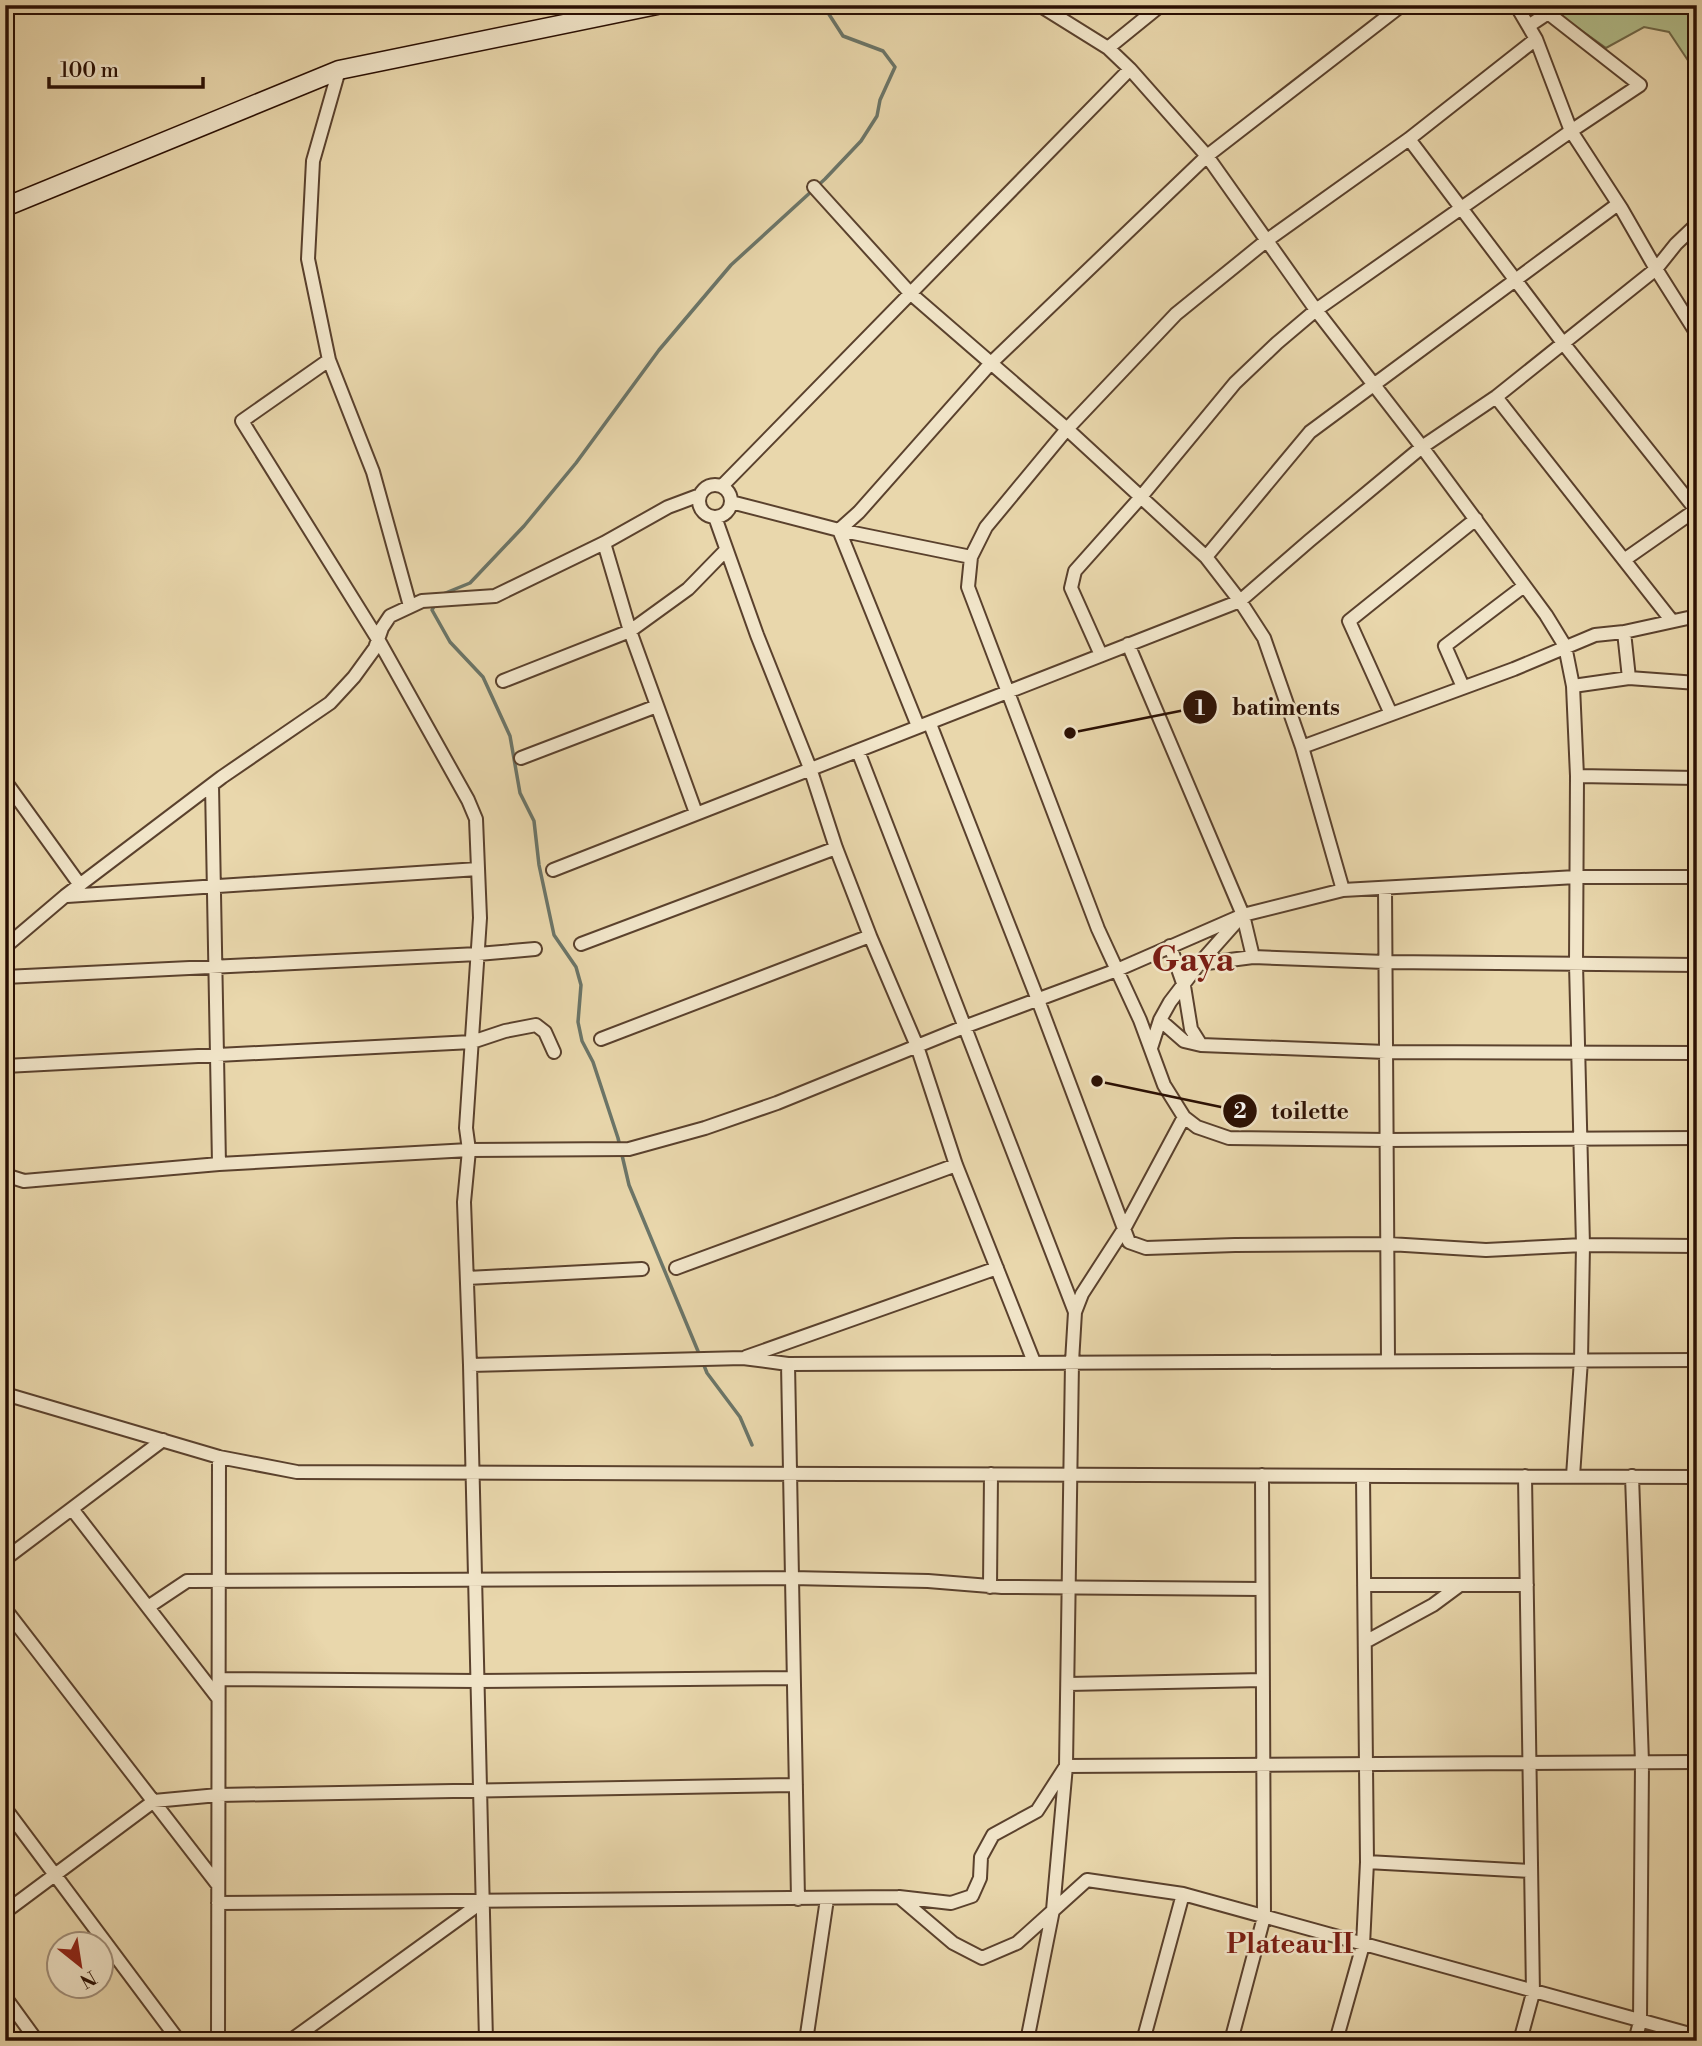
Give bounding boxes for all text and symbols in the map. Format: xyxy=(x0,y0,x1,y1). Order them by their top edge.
scale bar xyxy=(49,46,203,90)
text: 100 m xyxy=(60,58,119,84)
callout: batiments xyxy=(1183,685,1354,729)
text: batiments xyxy=(1232,694,1340,722)
text: 1 xyxy=(1195,696,1205,722)
district label: Gaya xyxy=(1152,939,1236,982)
callout: toilette xyxy=(1222,1089,1363,1133)
text: toilette xyxy=(1271,1098,1349,1126)
text: 2 xyxy=(1233,1099,1247,1125)
district label: Plateau II xyxy=(1226,1927,1354,1962)
north arrow xyxy=(46,1930,116,2000)
text: N xyxy=(75,1965,101,1993)

